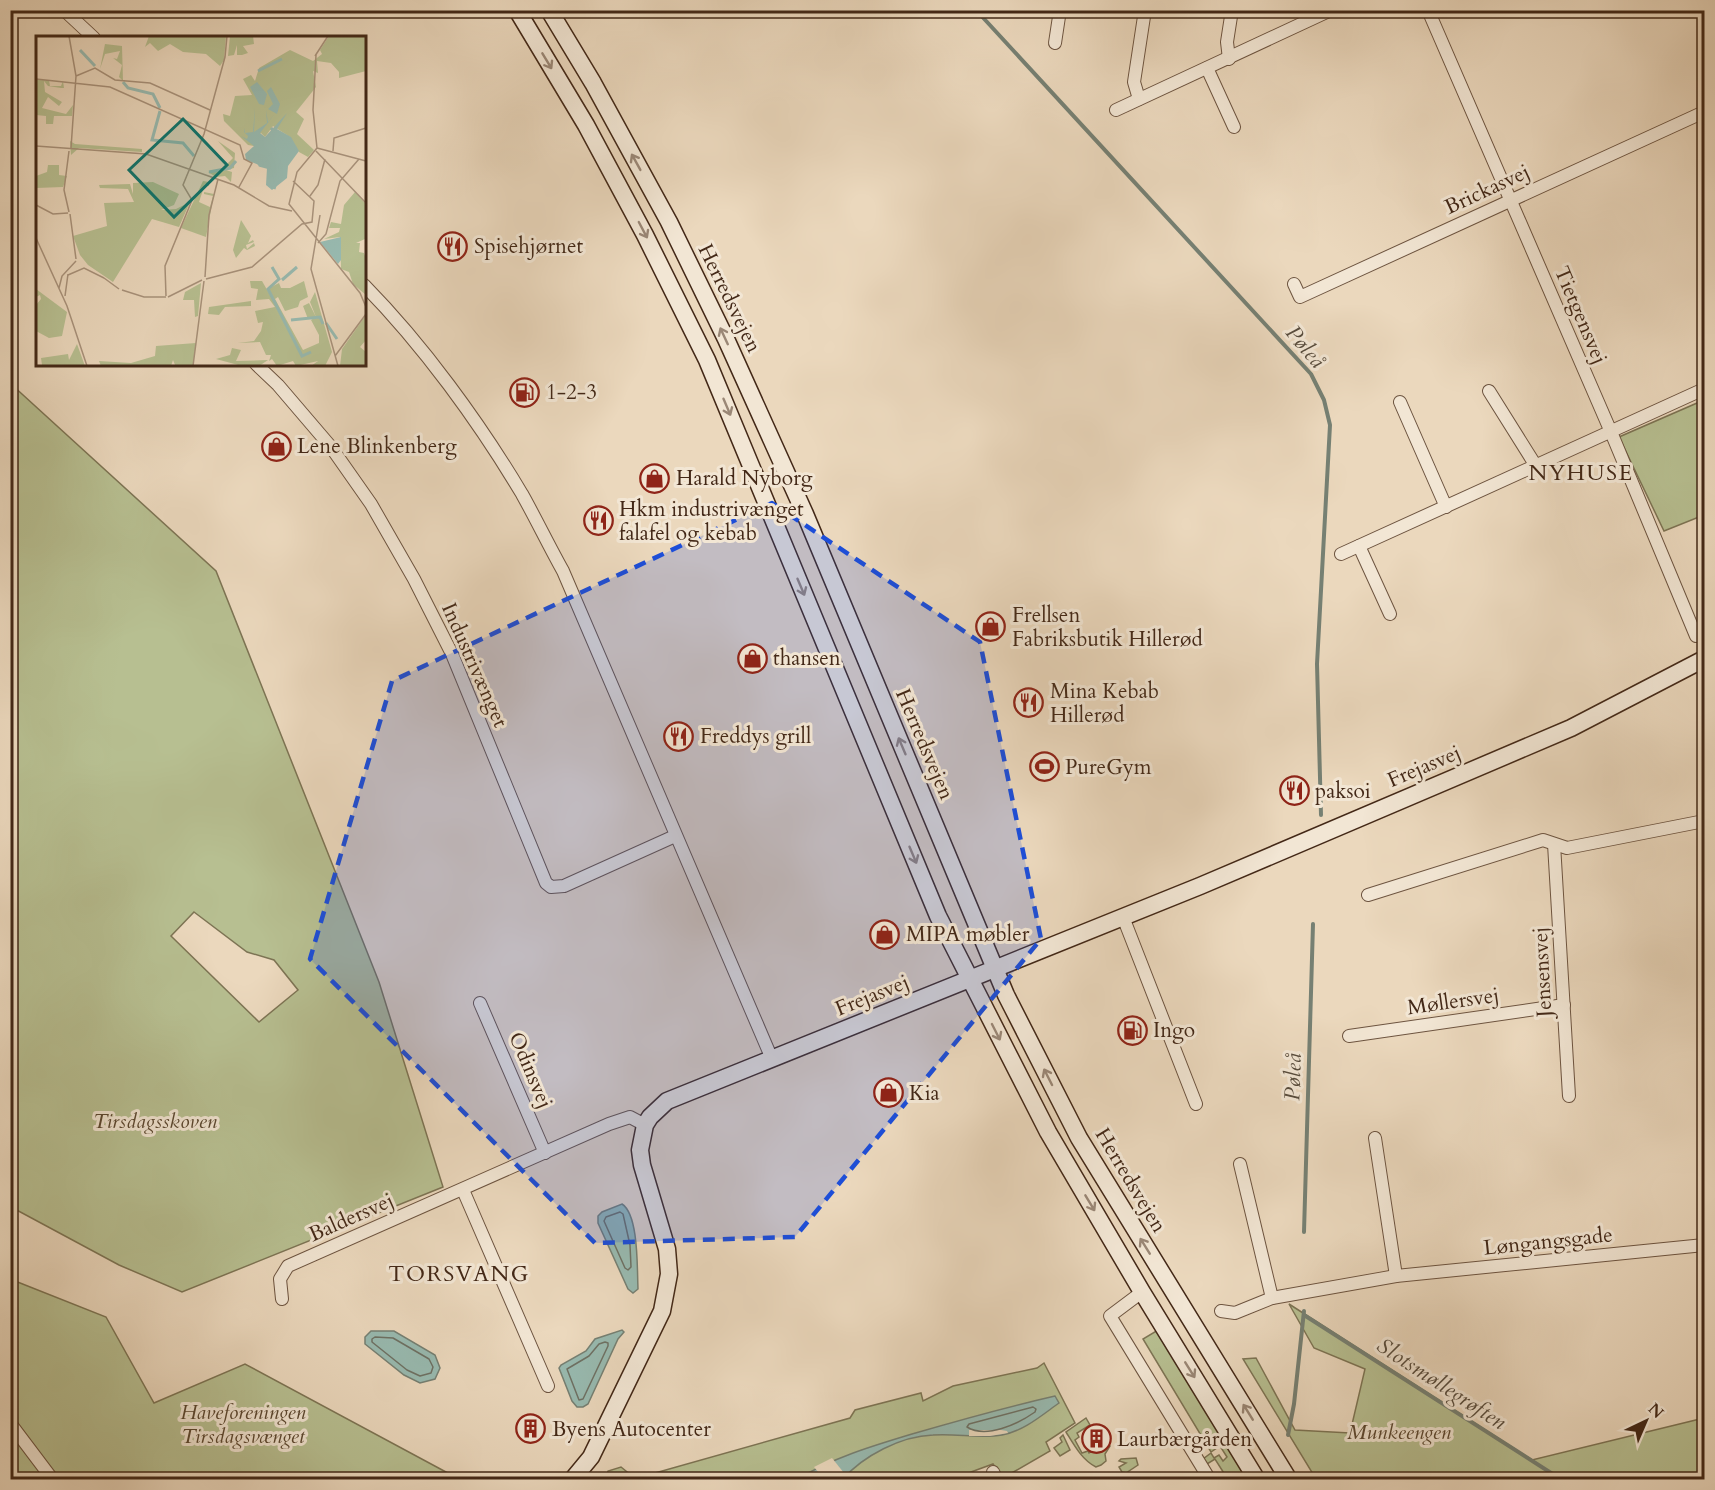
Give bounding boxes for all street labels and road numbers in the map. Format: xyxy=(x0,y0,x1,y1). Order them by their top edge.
street label: Brickasvej xyxy=(1440,157,1535,222)
street label: Herredsvejen xyxy=(691,239,768,358)
street label: Tietgensvej xyxy=(1547,262,1614,369)
street label: Industrivænget xyxy=(434,598,515,732)
street label: Herredsvejen xyxy=(888,684,961,804)
street label: Frejasvej xyxy=(1383,738,1465,795)
street label: Jensensvej xyxy=(1526,926,1559,1021)
street label: Frejasvej xyxy=(831,968,913,1023)
street label: Møllersvej xyxy=(1405,981,1501,1022)
street label: Odinsvej xyxy=(502,1028,560,1113)
street label: Herredsvejen xyxy=(1088,1122,1173,1238)
street label: Baldersvej xyxy=(304,1186,398,1249)
street label: Løngangsgade xyxy=(1482,1220,1614,1263)

